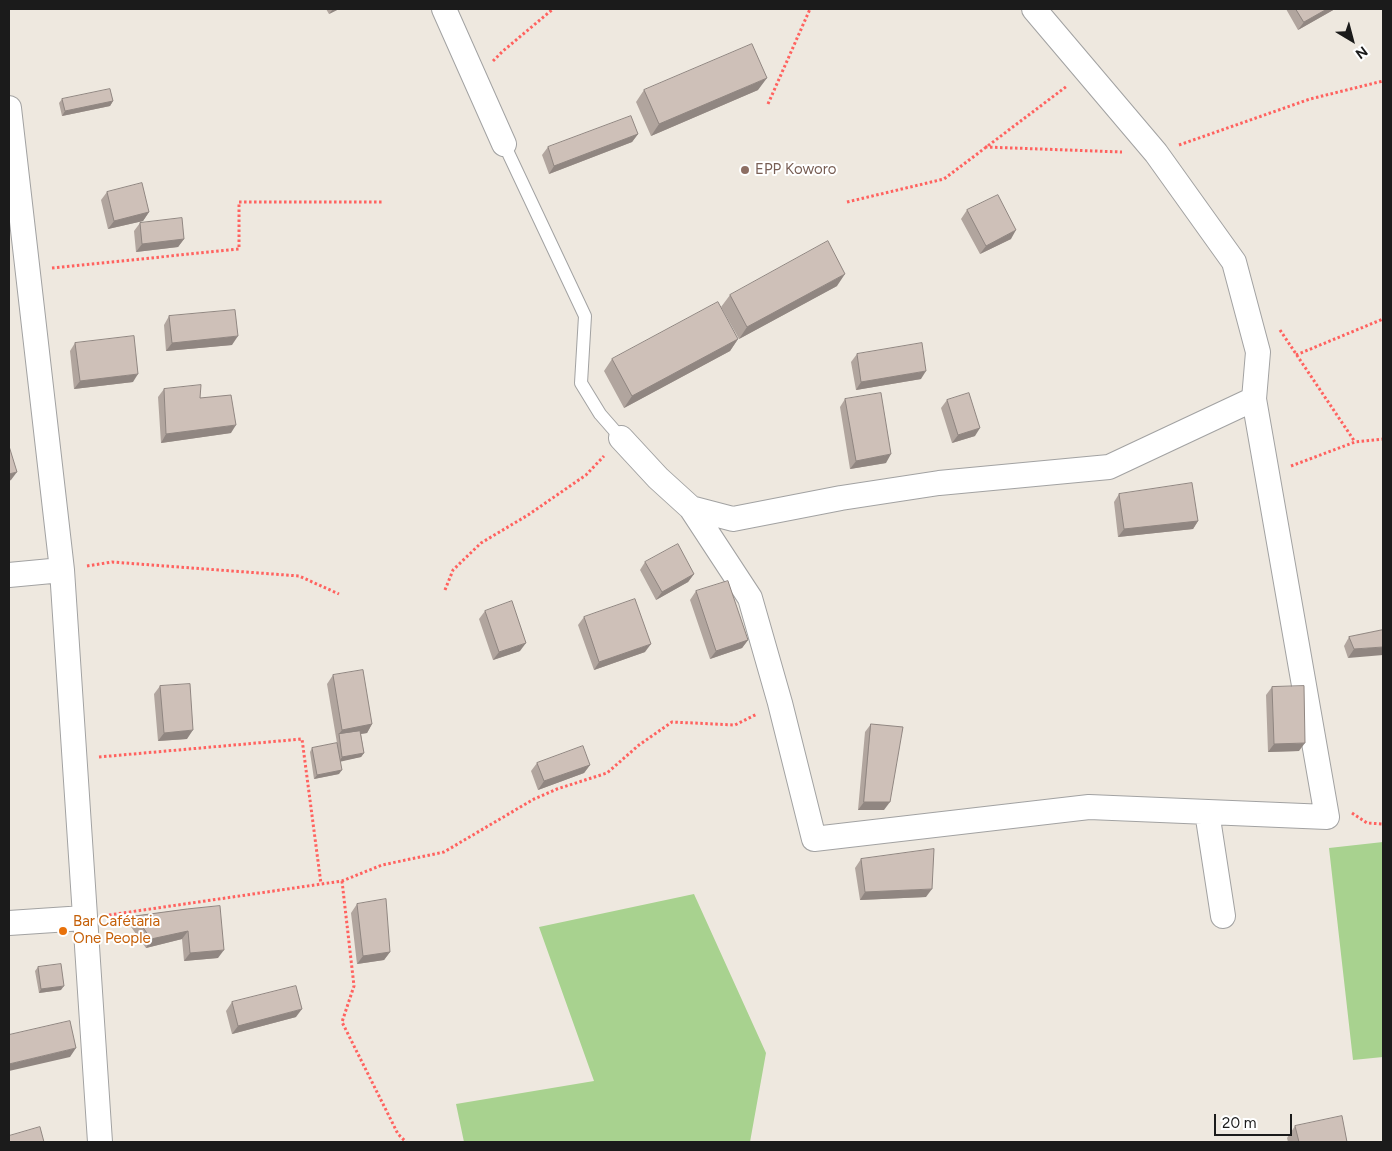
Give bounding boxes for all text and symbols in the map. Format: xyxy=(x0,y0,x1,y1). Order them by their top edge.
north arrow xyxy=(1327,15,1377,65)
text: N xyxy=(1352,42,1371,62)
place label: EPP Koworo xyxy=(755,161,837,179)
marker: EPP Koworo xyxy=(739,164,751,176)
place label: Bar Cafétaria One People xyxy=(73,913,160,948)
marker: Bar Cafétaria One People xyxy=(57,925,69,937)
scale bar xyxy=(1217,1104,1294,1136)
text: 20 m xyxy=(1222,1114,1256,1132)

